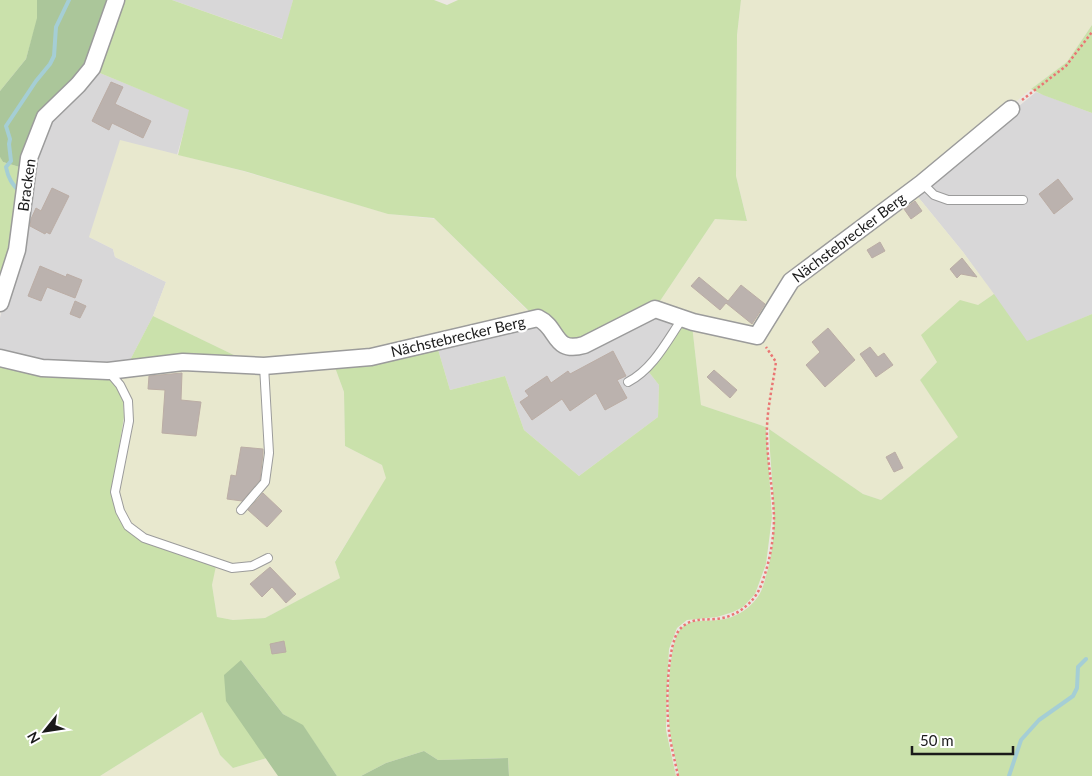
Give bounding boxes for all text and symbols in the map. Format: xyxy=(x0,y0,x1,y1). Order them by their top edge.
street label: Bracken xyxy=(13,157,39,212)
street label: Nächstebrecker Berg xyxy=(788,189,909,286)
street label: Nächstebrecker Berg xyxy=(389,312,527,360)
north arrow xyxy=(20,706,70,756)
scale bar xyxy=(912,724,1013,756)
text: N xyxy=(23,729,43,747)
text: 50 m xyxy=(920,731,954,749)

